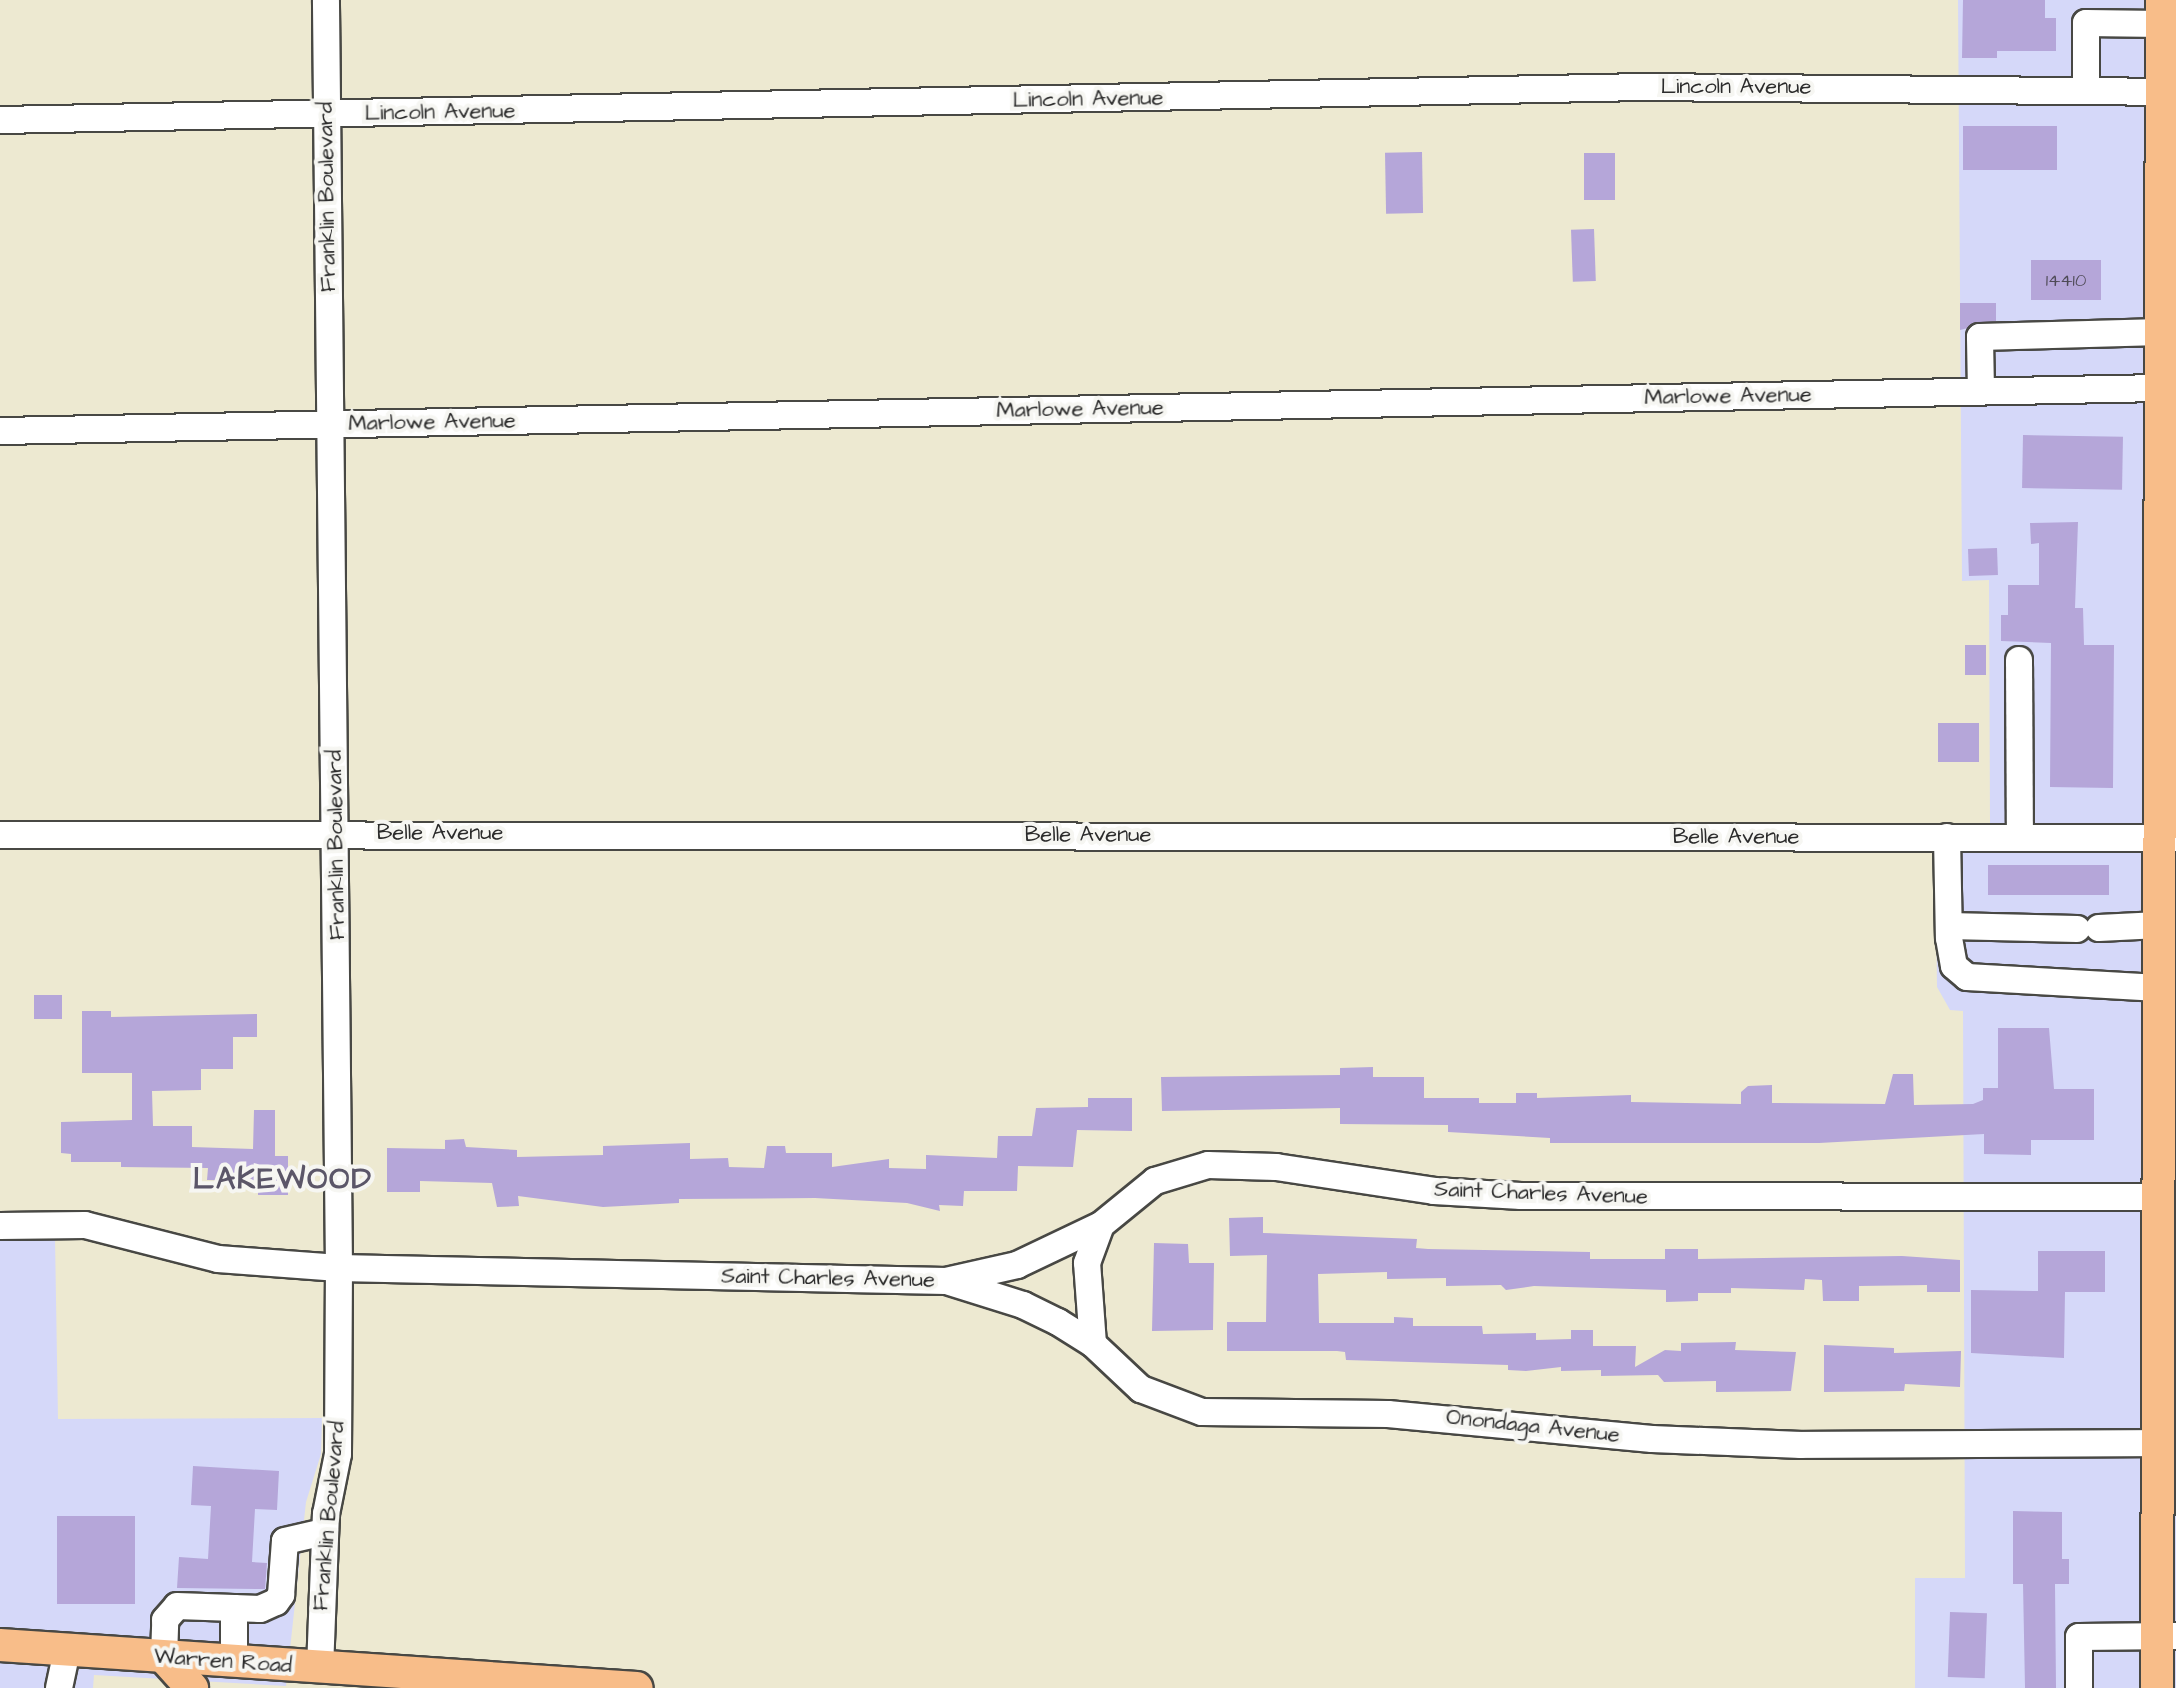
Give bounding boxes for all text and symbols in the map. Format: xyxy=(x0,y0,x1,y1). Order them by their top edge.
street label: Lincoln Avenue xyxy=(1661,74,1811,100)
street label: Lincoln Avenue xyxy=(1012,84,1164,114)
street label: Lincoln Avenue xyxy=(364,97,516,127)
street label: Franklin Boulevard xyxy=(312,102,342,292)
house number: 14410 xyxy=(2046,270,2086,292)
street label: Marlowe Avenue xyxy=(1644,381,1812,411)
street label: Marlowe Avenue xyxy=(996,394,1164,424)
street label: Marlowe Avenue xyxy=(348,407,516,437)
street label: Franklin Boulevard xyxy=(321,750,351,940)
street label: Belle Avenue xyxy=(377,820,503,846)
street label: Belle Avenue xyxy=(1025,822,1151,848)
street label: Belle Avenue xyxy=(1673,824,1799,850)
district label: LAKEWOOD xyxy=(193,1161,373,1197)
street label: Saint Charles Avenue xyxy=(1434,1176,1648,1210)
street label: Saint Charles Avenue xyxy=(721,1263,935,1293)
street label: Onondaga Avenue xyxy=(1445,1404,1621,1448)
street label: Franklin Boulevard xyxy=(308,1420,350,1612)
street label: Warren Road xyxy=(153,1643,293,1679)

